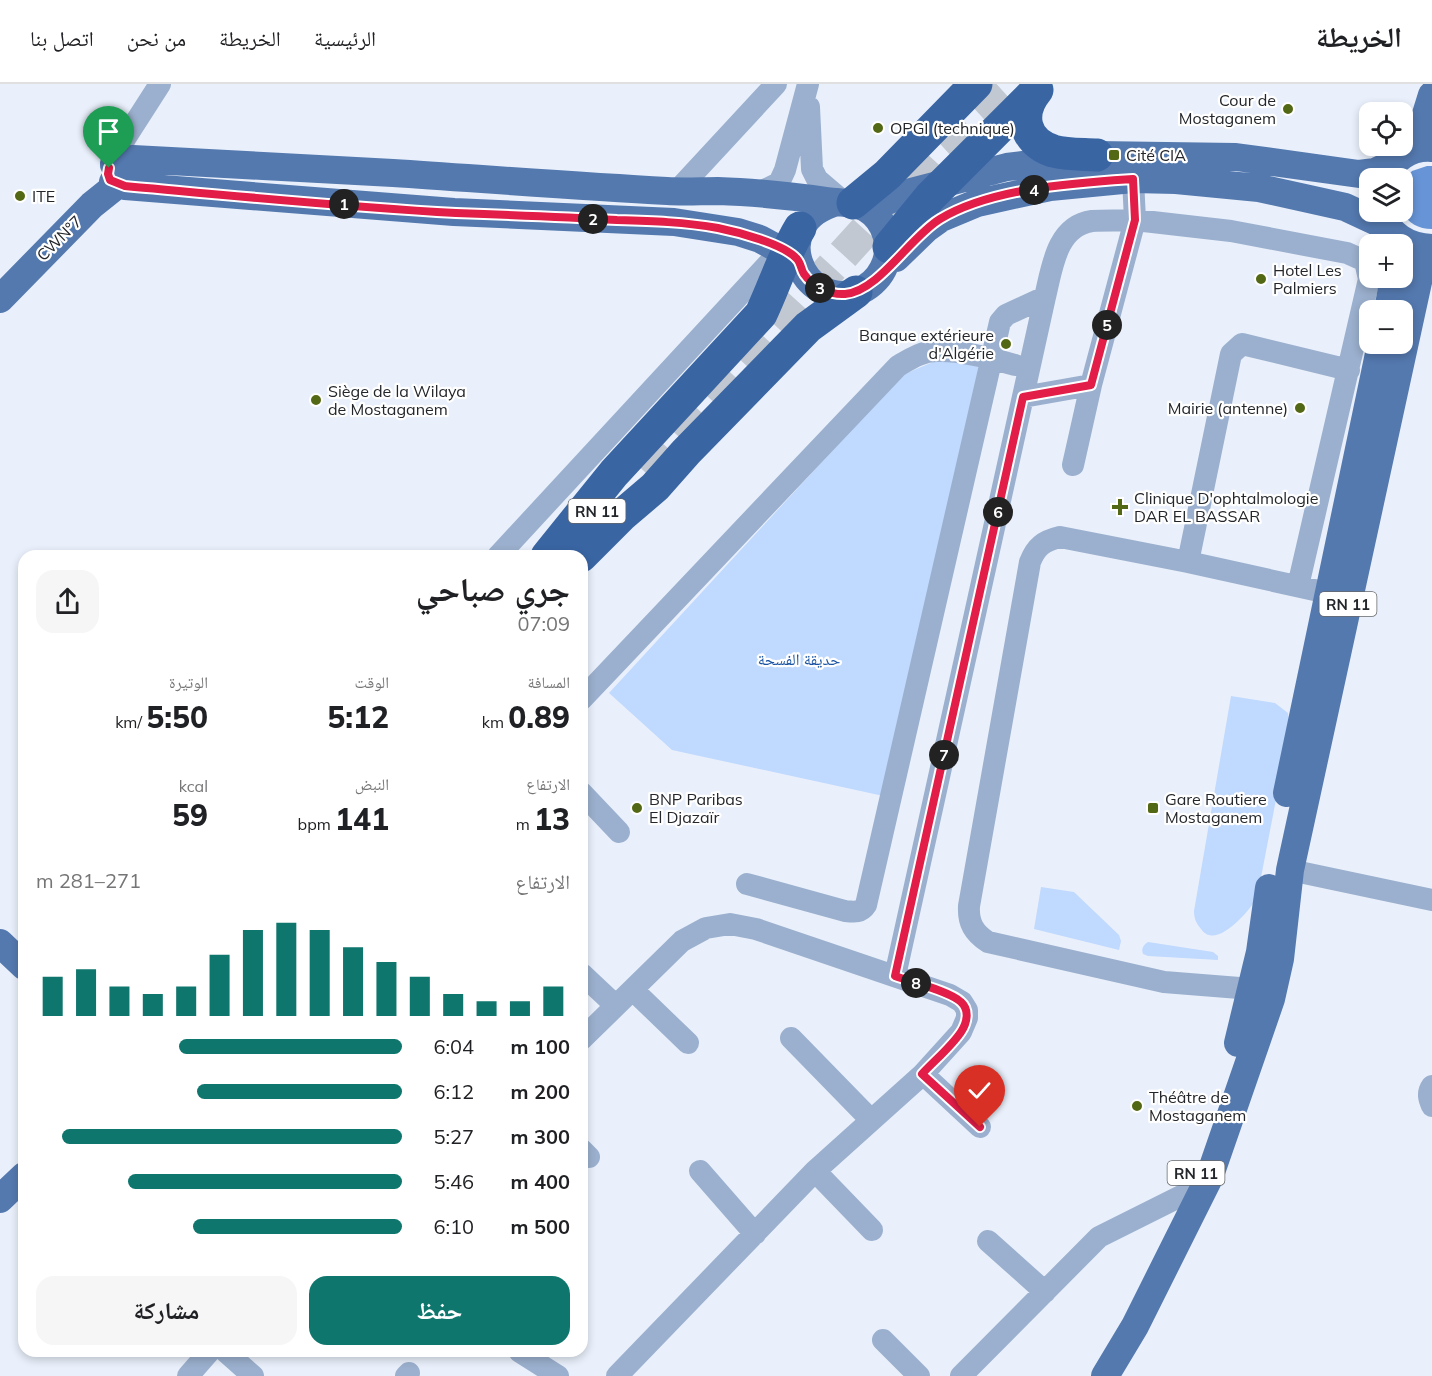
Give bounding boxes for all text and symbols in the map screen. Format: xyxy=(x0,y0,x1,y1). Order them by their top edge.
text: الخريطة xyxy=(1316,19,1402,54)
text: اتصل بنا xyxy=(30,25,94,51)
text: من نحن xyxy=(127,25,186,51)
text: الخريطة xyxy=(219,25,281,51)
text: الرئيسية xyxy=(314,25,376,51)
place label: Cour de Mostaganem xyxy=(1179,90,1276,128)
marker: Cour de Mostaganem xyxy=(1281,102,1295,116)
map controls xyxy=(1359,102,1413,354)
button: locate xyxy=(1359,102,1413,156)
pin xyxy=(83,106,134,168)
icon: arrive xyxy=(92,115,125,148)
place label: OPGI (technique) xyxy=(890,118,1015,138)
marker: OPGI (technique) xyxy=(871,121,885,135)
place label: Cité CIA xyxy=(1126,145,1186,165)
marker: Cité CIA xyxy=(1107,148,1121,162)
button: layers xyxy=(1359,168,1413,222)
pin: 4 xyxy=(1019,175,1049,205)
text: 4 xyxy=(1029,180,1039,200)
place label: ITE xyxy=(32,186,55,206)
marker: ITE xyxy=(13,189,27,203)
pin: 1 xyxy=(329,189,359,219)
text: 1 xyxy=(339,194,349,214)
pin: 2 xyxy=(578,204,608,234)
text: 2 xyxy=(588,209,598,229)
street label: CWN°7 xyxy=(32,211,86,265)
button: + xyxy=(1359,234,1413,288)
place label: Hotel Les Palmiers xyxy=(1273,260,1342,298)
marker: Hotel Les Palmiers xyxy=(1254,272,1268,286)
pin: 3 xyxy=(805,273,835,303)
text: 3 xyxy=(815,278,825,298)
button: − xyxy=(1359,300,1413,354)
pin: 5 xyxy=(1092,310,1122,340)
text: 5 xyxy=(1102,315,1112,335)
place label: Banque extérieure d'Algérie xyxy=(859,325,994,363)
marker: Banque extérieure d'Algérie xyxy=(999,337,1013,351)
place label: Siège de la Wilaya de Mostaganem xyxy=(328,381,466,419)
marker: Siège de la Wilaya de Mostaganem xyxy=(309,393,323,407)
place label: Mairie (antenne) xyxy=(1168,398,1288,418)
marker: Mairie (antenne) xyxy=(1293,401,1307,415)
place label: Clinique D'ophtalmologie DAR EL BASSAR xyxy=(1134,488,1318,526)
pin: 6 xyxy=(983,497,1013,527)
marker: Clinique D'ophtalmologie DAR EL BASSAR xyxy=(1111,498,1129,516)
road number: RN 11 xyxy=(568,499,626,523)
text: 6 xyxy=(993,502,1003,522)
text: جري صباحي xyxy=(416,568,570,609)
button: share xyxy=(36,570,99,633)
road number: RN 11 xyxy=(1320,592,1376,616)
text: 07:09 xyxy=(517,611,570,636)
park label: حديقة الفسحة xyxy=(758,649,840,669)
text: الوتيرة xyxy=(169,672,208,692)
text: الوقت xyxy=(355,672,389,692)
text: المسافة xyxy=(528,672,570,692)
text: 5:50 xyxy=(146,698,208,736)
text: 5:12 xyxy=(327,698,389,736)
text: 0.89 xyxy=(508,698,570,736)
text: /km xyxy=(115,712,146,732)
text: km xyxy=(482,712,508,732)
pin: 7 xyxy=(929,740,959,770)
text: 7 xyxy=(939,745,949,765)
text: النبض xyxy=(355,774,389,794)
text: الارتفاع xyxy=(526,774,570,794)
text: kcal xyxy=(179,776,208,796)
place label: BNP Paribas El Djazaïr xyxy=(649,789,743,827)
place label: Gare Routiere Mostaganem xyxy=(1165,789,1267,827)
text: 59 xyxy=(172,796,208,834)
text: 141 xyxy=(335,800,389,838)
text: 13 xyxy=(534,800,570,838)
marker: BNP Paribas El Djazaïr xyxy=(630,801,644,815)
marker: Gare Routiere Mostaganem xyxy=(1146,801,1160,815)
text: bpm xyxy=(298,814,335,834)
text: m xyxy=(516,814,534,834)
text: 271–281 m xyxy=(36,868,141,893)
text: الارتفاع xyxy=(515,869,570,894)
pin: 8 xyxy=(901,968,931,998)
text: 8 xyxy=(911,973,921,993)
text: 6:04 xyxy=(433,1034,474,1059)
text: 100 m xyxy=(511,1034,570,1059)
pin xyxy=(954,1065,1005,1127)
icon: check xyxy=(963,1074,996,1107)
text: 6:12 xyxy=(433,1079,474,1104)
text: 200 m xyxy=(511,1079,570,1104)
place label: Théâtre de Mostaganem xyxy=(1149,1087,1246,1125)
marker: Théâtre de Mostaganem xyxy=(1130,1099,1144,1113)
text: 5:27 xyxy=(433,1124,474,1149)
text: 300 m xyxy=(511,1124,570,1149)
road number: RN 11 xyxy=(1168,1161,1224,1185)
text: 5:46 xyxy=(433,1169,474,1194)
text: 400 m xyxy=(511,1169,570,1194)
text: 6:10 xyxy=(433,1214,474,1239)
text: 500 m xyxy=(511,1214,570,1239)
button: مشاركة xyxy=(36,1276,297,1345)
button: حفظ xyxy=(309,1276,570,1345)

